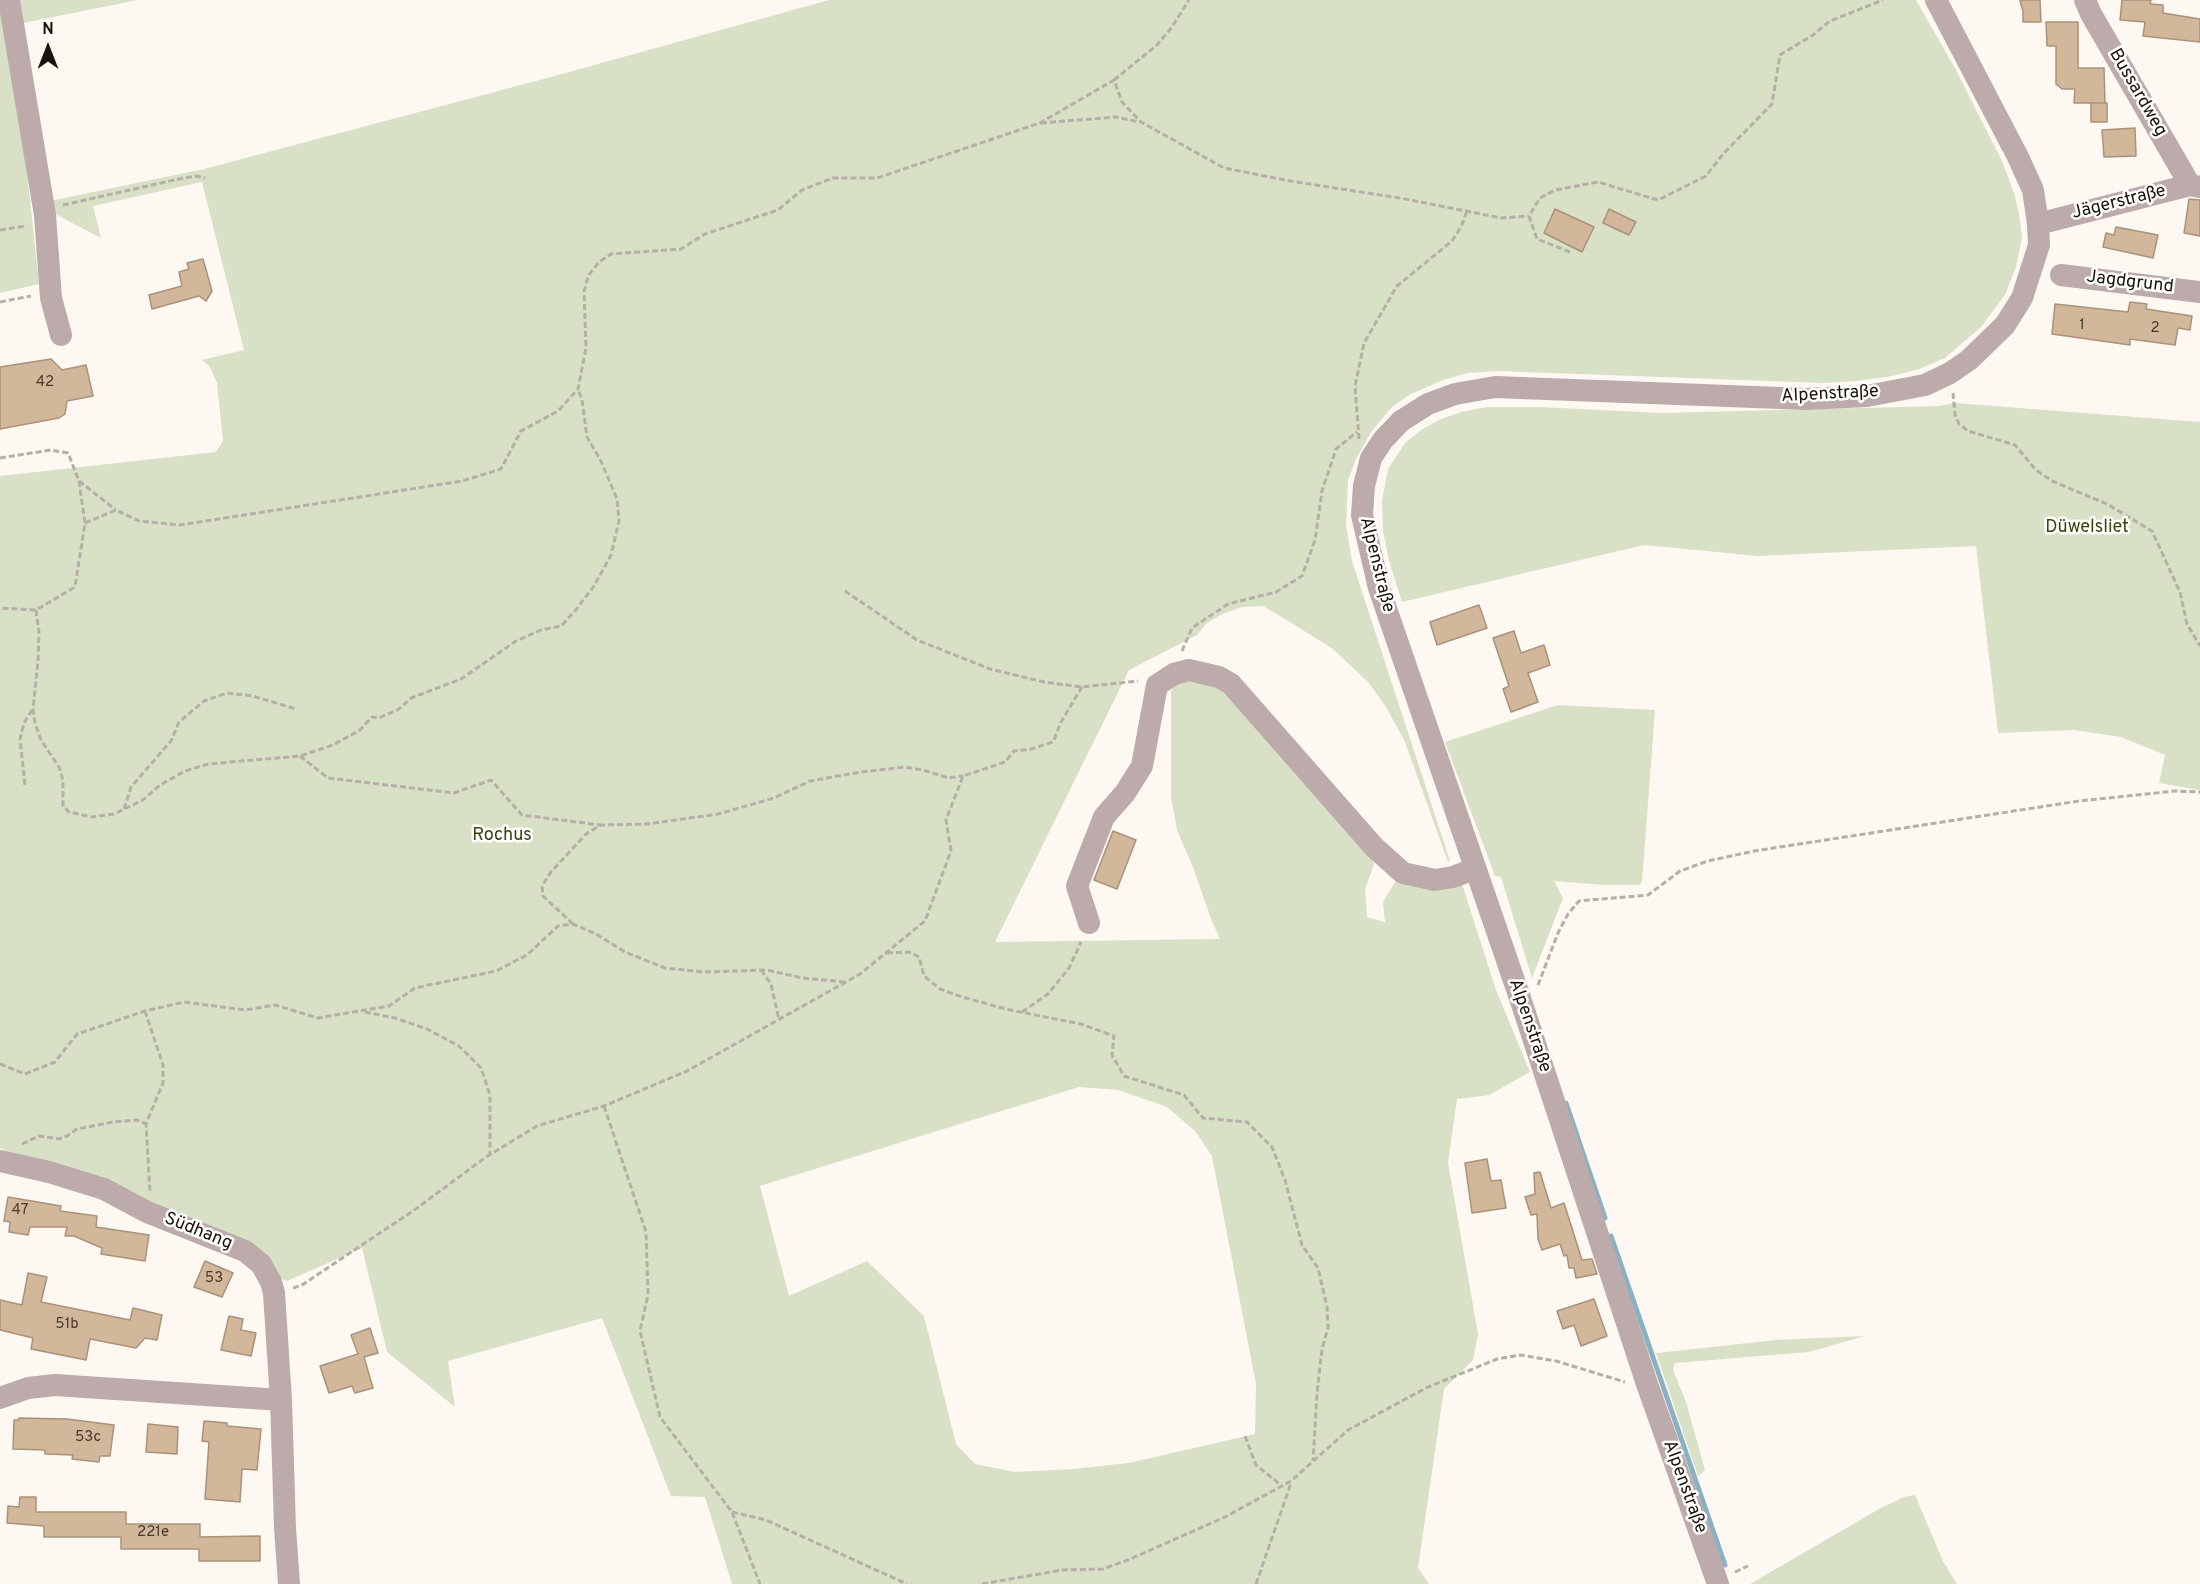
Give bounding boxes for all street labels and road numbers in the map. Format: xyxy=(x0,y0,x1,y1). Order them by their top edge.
street label: Bussardweg xyxy=(2103,45,2171,141)
street label: Jägerstraße xyxy=(2070,181,2168,225)
street label: Jagdgrund xyxy=(2085,267,2175,299)
street label: Alpenstraße xyxy=(1781,382,1879,408)
street label: Alpenstraße xyxy=(1354,515,1398,615)
street label: Alpenstraße xyxy=(1503,976,1555,1076)
street label: Südhang xyxy=(161,1209,235,1255)
street label: Alpenstraße xyxy=(1657,1438,1711,1536)

